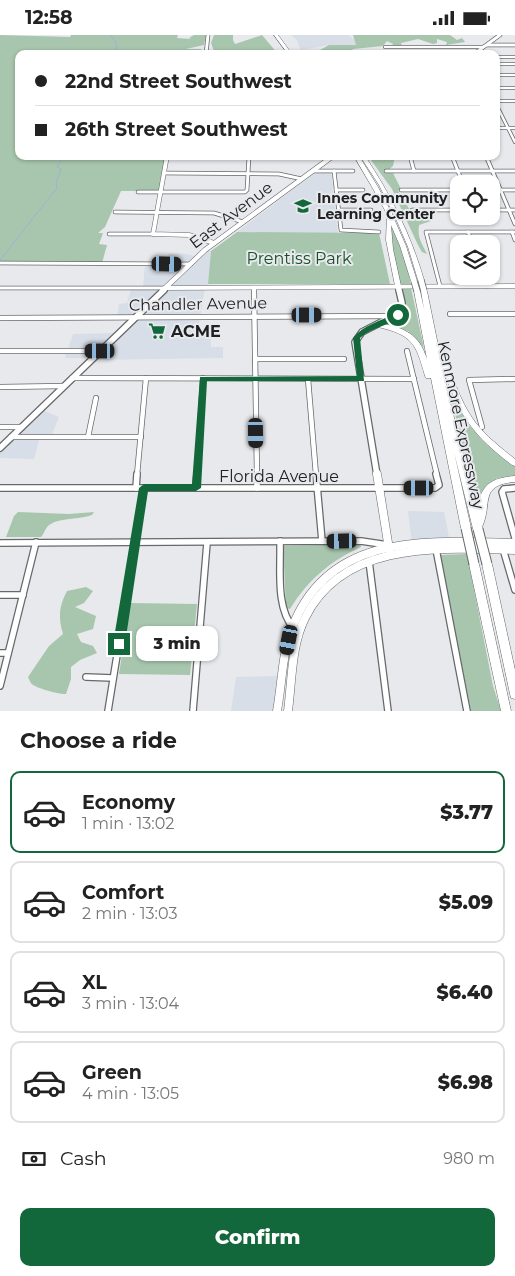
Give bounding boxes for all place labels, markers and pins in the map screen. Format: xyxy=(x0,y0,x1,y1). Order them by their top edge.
place label: Innes Community Learning Center xyxy=(317,189,448,223)
school or university icon: Innes Community Learning Center xyxy=(293,196,313,216)
supermarket icon: ACME xyxy=(147,321,167,341)
place label: ACME xyxy=(170,322,221,341)

